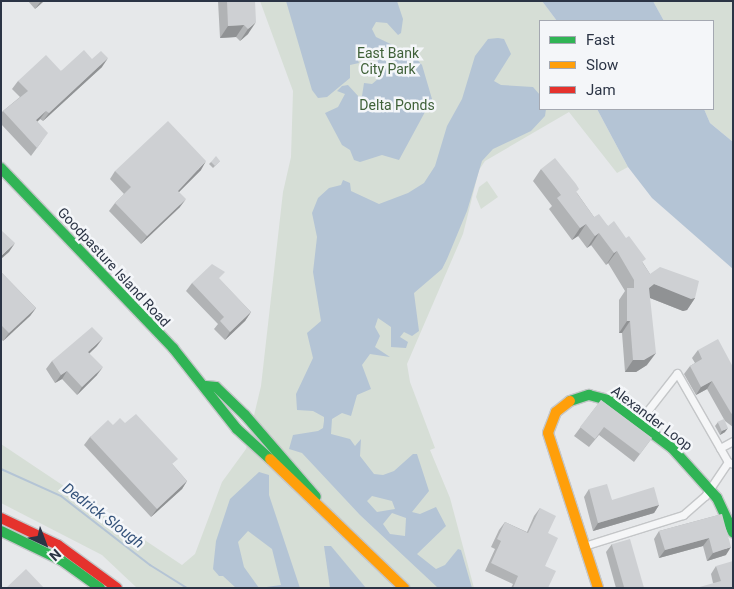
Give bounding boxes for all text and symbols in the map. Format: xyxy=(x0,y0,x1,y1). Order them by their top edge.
legend xyxy=(539,20,714,110)
text: Fast xyxy=(586,31,615,49)
park label: East Bank City Park xyxy=(357,45,419,78)
text: Slow xyxy=(586,56,618,74)
text: Jam xyxy=(586,81,616,99)
park label: Delta Ponds xyxy=(359,97,435,113)
street label: Goodpasture Island Road xyxy=(54,204,174,330)
street label: Alexander Loop xyxy=(608,382,696,454)
water label: Dedrick Slough xyxy=(59,480,147,552)
north arrow xyxy=(20,519,70,569)
text: N xyxy=(46,546,64,564)

